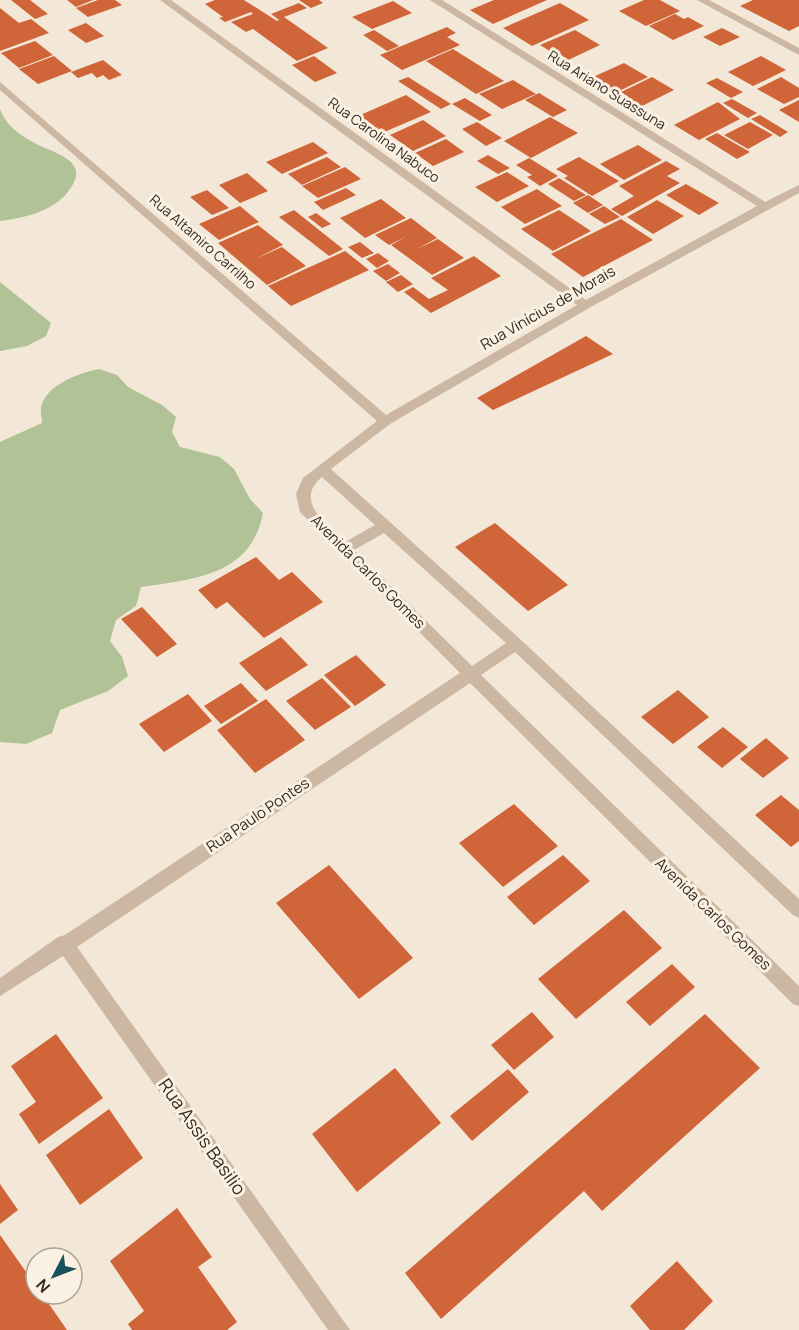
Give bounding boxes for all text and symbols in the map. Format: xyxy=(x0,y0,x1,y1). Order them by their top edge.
street label: Rua Ariano Suassuna xyxy=(545,46,670,134)
street label: Rua Carolina Nabuco xyxy=(325,93,444,187)
street label: Rua Altamiro Carrilho xyxy=(146,190,261,293)
street label: Rua Vinícius de Morais xyxy=(476,260,619,355)
street label: Avenida Carlos Gomes xyxy=(307,510,430,634)
street label: Rua Paulo Pontes xyxy=(202,772,314,857)
street label: Avenida Carlos Gomes xyxy=(651,853,776,975)
street label: Rua Assis Basilio xyxy=(154,1073,252,1199)
north arrow xyxy=(24,1246,84,1306)
text: N xyxy=(31,1274,55,1298)

